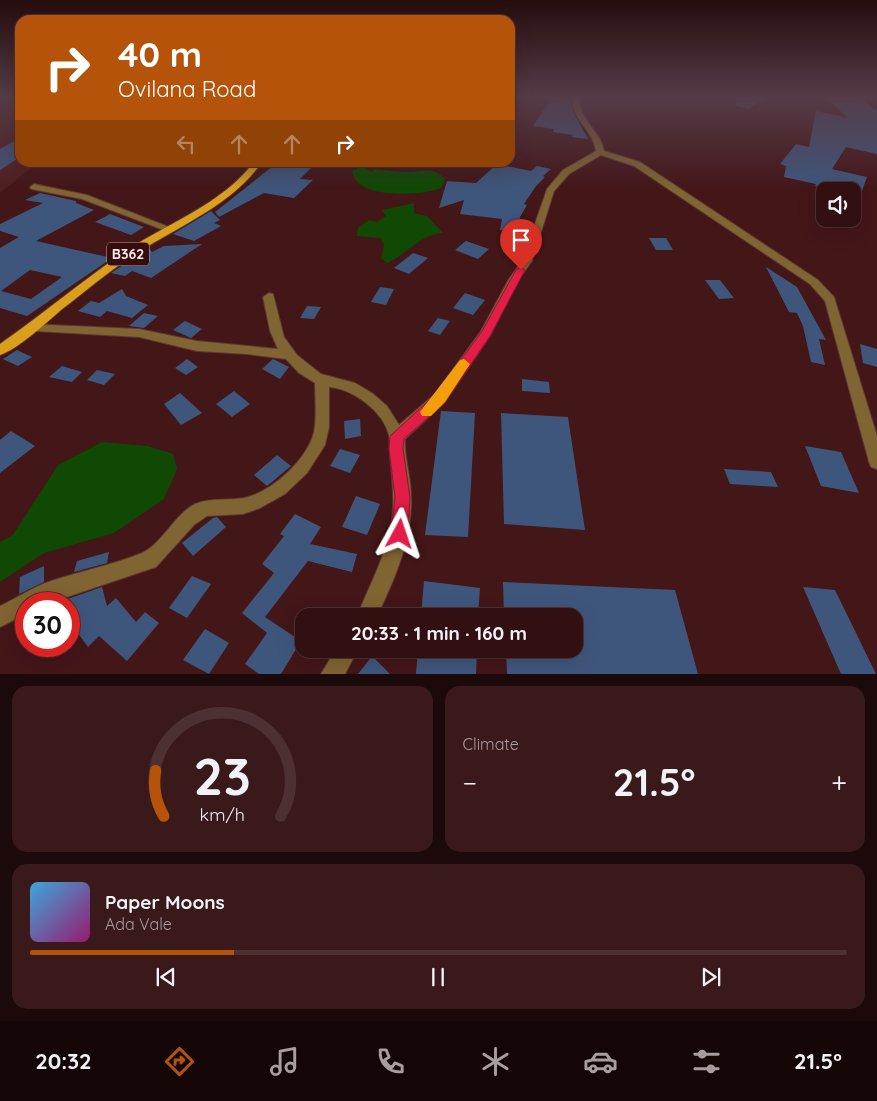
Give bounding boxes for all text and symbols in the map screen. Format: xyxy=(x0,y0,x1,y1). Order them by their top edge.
text: 40 m xyxy=(118,32,202,76)
icon: right xyxy=(35,35,100,100)
text: Ovilana Road xyxy=(118,75,256,103)
icon: left xyxy=(172,130,200,158)
icon: ahead xyxy=(225,130,253,158)
icon: ahead xyxy=(278,130,306,158)
icon: right xyxy=(331,130,359,158)
map controls xyxy=(816,182,861,227)
button: sound xyxy=(816,182,861,227)
pin xyxy=(500,219,542,270)
icon: arrive xyxy=(507,226,535,254)
road number: B362 xyxy=(107,242,149,266)
position arrow xyxy=(373,507,425,559)
speed limit sign: 30 xyxy=(15,592,80,657)
text: 20:33 · 1 min · 160 m xyxy=(351,621,527,645)
text: Climate xyxy=(463,734,519,754)
text: 23 xyxy=(193,743,251,808)
text: 21.5° xyxy=(613,758,695,806)
text: − xyxy=(463,765,477,800)
text: + xyxy=(831,765,847,800)
text: km/h xyxy=(200,803,245,825)
text: Paper Moons xyxy=(105,890,225,914)
text: Ada Vale xyxy=(105,914,172,934)
icon: previous xyxy=(152,963,180,991)
icon: pause xyxy=(424,963,452,991)
icon: next xyxy=(697,963,725,991)
icon: directions xyxy=(162,1044,197,1079)
icon: music xyxy=(267,1044,302,1079)
icon: phone xyxy=(373,1044,408,1079)
icon: climate xyxy=(478,1044,513,1079)
icon: car xyxy=(583,1044,618,1079)
icon: filters xyxy=(689,1044,724,1079)
text: 20:32 xyxy=(35,1047,92,1075)
text: 21.5° xyxy=(794,1047,842,1075)

